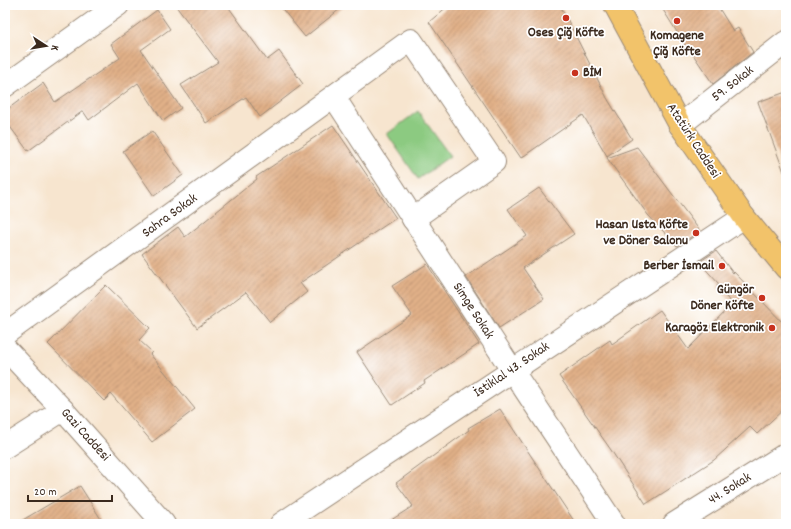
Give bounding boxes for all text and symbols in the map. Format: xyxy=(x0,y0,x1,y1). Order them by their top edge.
marker: Oses Çiğ Köfte xyxy=(561,13,571,23)
marker: Komagene Çiğ Köfte xyxy=(672,16,682,26)
place label: Oses Çiğ Köfte xyxy=(528,23,604,43)
north arrow xyxy=(26,26,66,66)
place label: Komagene Çiğ Köfte xyxy=(650,26,704,62)
text: K xyxy=(45,44,62,52)
street label: 59. Sokak xyxy=(708,61,759,107)
place label: BİM xyxy=(583,63,602,83)
marker: BİM xyxy=(570,68,580,78)
street label: Atatürk Caddesi xyxy=(661,100,725,183)
street label: Sahra Sokak xyxy=(138,189,202,243)
place label: Hasan Usta Köfte ve Döner Salonu xyxy=(596,215,688,251)
marker: Hasan Usta Köfte ve Döner Salonu xyxy=(691,228,701,238)
place label: Berber İsmail xyxy=(643,256,715,276)
marker: Berber İsmail xyxy=(717,261,727,271)
street label: Simge Sokak xyxy=(447,279,499,344)
place label: Güngör Döner Köfte xyxy=(691,280,755,316)
marker: Güngör Döner Köfte xyxy=(757,293,767,303)
place label: Karagöz Elektronik xyxy=(665,318,764,338)
marker: Karagöz Elektronik xyxy=(767,323,777,333)
street label: İstiklal 43. Sokak xyxy=(470,337,554,403)
street label: Gazi Caddesi xyxy=(55,404,115,467)
street label: 44. Sokak xyxy=(705,468,756,510)
scale bar xyxy=(28,477,112,503)
text: 20 m xyxy=(34,484,57,501)

